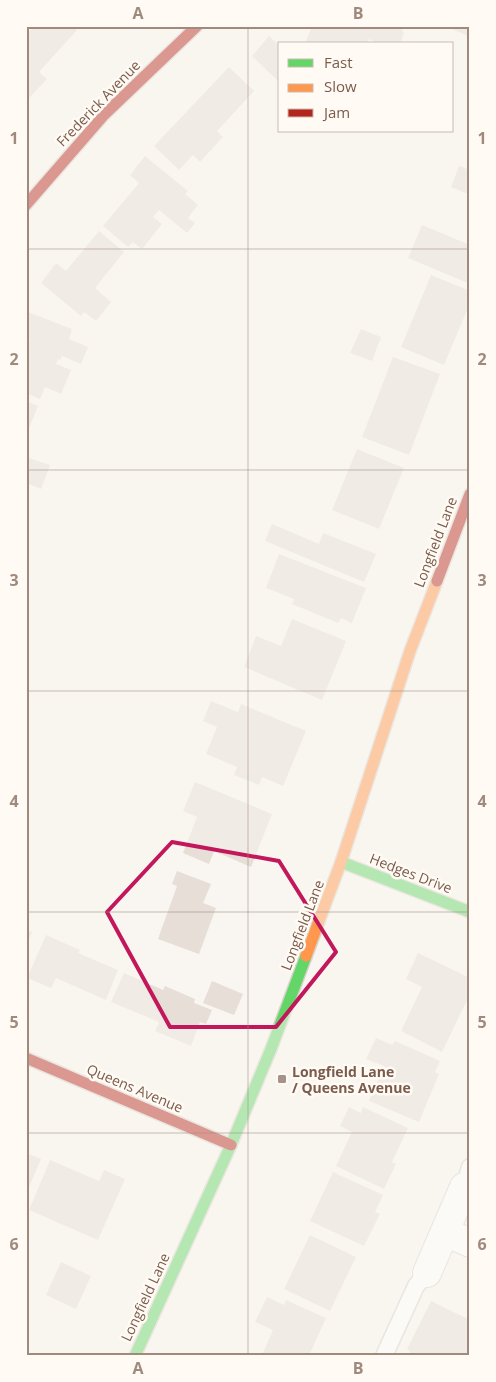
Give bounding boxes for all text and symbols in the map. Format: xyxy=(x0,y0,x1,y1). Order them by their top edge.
text: A xyxy=(132,2,144,24)
text: B xyxy=(353,2,363,24)
legend xyxy=(278,42,454,132)
text: Fast xyxy=(324,52,353,72)
street label: Frederick Avenue xyxy=(52,56,144,150)
text: Slow xyxy=(324,76,357,96)
text: Jam xyxy=(322,102,350,122)
text: 1 xyxy=(9,127,19,149)
text: 1 xyxy=(477,127,487,149)
text: 2 xyxy=(9,348,19,370)
text: 2 xyxy=(477,348,487,370)
street label: Longfield Lane xyxy=(409,494,461,590)
text: 3 xyxy=(9,569,19,591)
text: 3 xyxy=(477,569,487,591)
text: 4 xyxy=(9,790,19,812)
text: 4 xyxy=(477,790,487,812)
street label: Hedges Drive xyxy=(367,849,455,897)
street label: Longfield Lane xyxy=(276,877,328,973)
text: 5 xyxy=(9,1011,19,1033)
text: 5 xyxy=(477,1011,487,1033)
street label: Queens Avenue xyxy=(84,1059,186,1117)
place label: Longfield Lane / Queens Avenue xyxy=(292,1062,411,1097)
marker: Longfield Lane / Queens Avenue xyxy=(276,1073,288,1085)
text: 6 xyxy=(9,1233,19,1255)
text: 6 xyxy=(477,1233,487,1255)
street label: Longfield Lane xyxy=(116,1250,174,1344)
text: A xyxy=(132,1357,144,1379)
text: B xyxy=(353,1357,363,1379)

